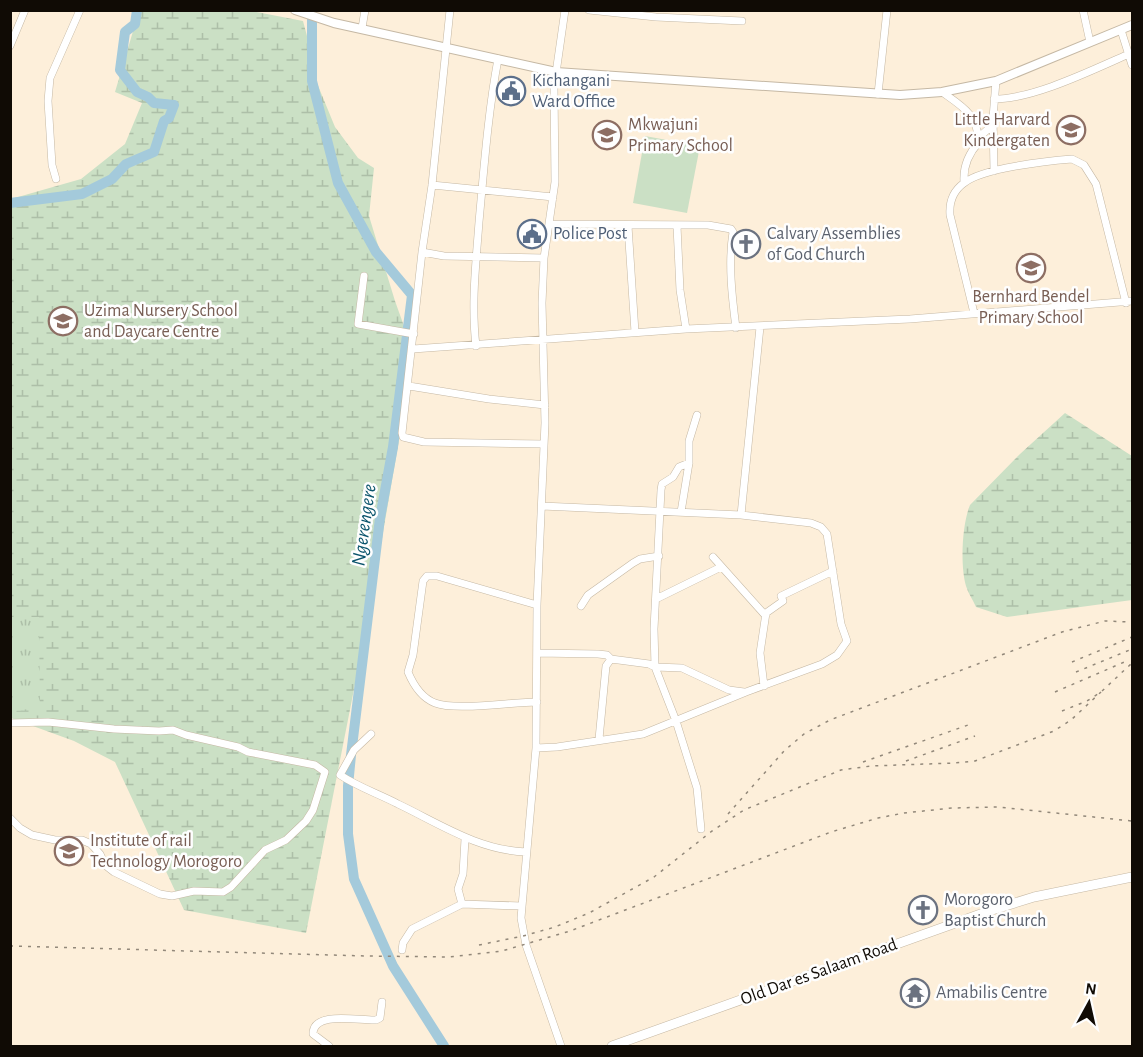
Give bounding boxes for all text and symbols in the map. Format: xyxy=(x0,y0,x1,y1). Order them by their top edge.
place label: Kichangani Ward Office xyxy=(532,72,615,111)
public building icon: Kichangani Ward Office xyxy=(495,75,527,107)
place label: Little Harvard Kindergaten xyxy=(954,111,1050,150)
school or university icon: Little Harvard Kindergaten xyxy=(1055,114,1087,146)
place label: Mkwajuni Primary School xyxy=(628,116,733,155)
school or university icon: Mkwajuni Primary School xyxy=(591,119,623,151)
public building icon: Police Post xyxy=(516,218,548,250)
place label: Police Post xyxy=(553,225,628,243)
place label: Calvary Assemblies of God Church xyxy=(767,225,901,264)
church icon: Calvary Assemblies of God Church xyxy=(730,228,762,260)
school or university icon: Bernhard Bendel Primary School xyxy=(1015,252,1047,284)
place label: Bernhard Bendel Primary School xyxy=(972,288,1090,327)
place label: Uzima Nursery School and Daycare Centre xyxy=(84,302,238,341)
school or university icon: Uzima Nursery School and Daycare Centre xyxy=(47,305,79,337)
water label: Ngerengere xyxy=(348,482,380,567)
place label: Institute of rail Technology Morogoro xyxy=(90,832,242,871)
school or university icon: Institute of rail Technology Morogoro xyxy=(53,835,85,867)
place label: Morogoro Baptist Church xyxy=(944,891,1046,930)
church icon: Morogoro Baptist Church xyxy=(907,894,939,926)
street label: Old Dar es Salaam Road xyxy=(738,935,900,1009)
north arrow xyxy=(1059,973,1119,1033)
temple icon: Amabilis Centre xyxy=(899,977,931,1009)
text: N xyxy=(1084,980,1098,998)
place label: Amabilis Centre xyxy=(936,984,1047,1002)

